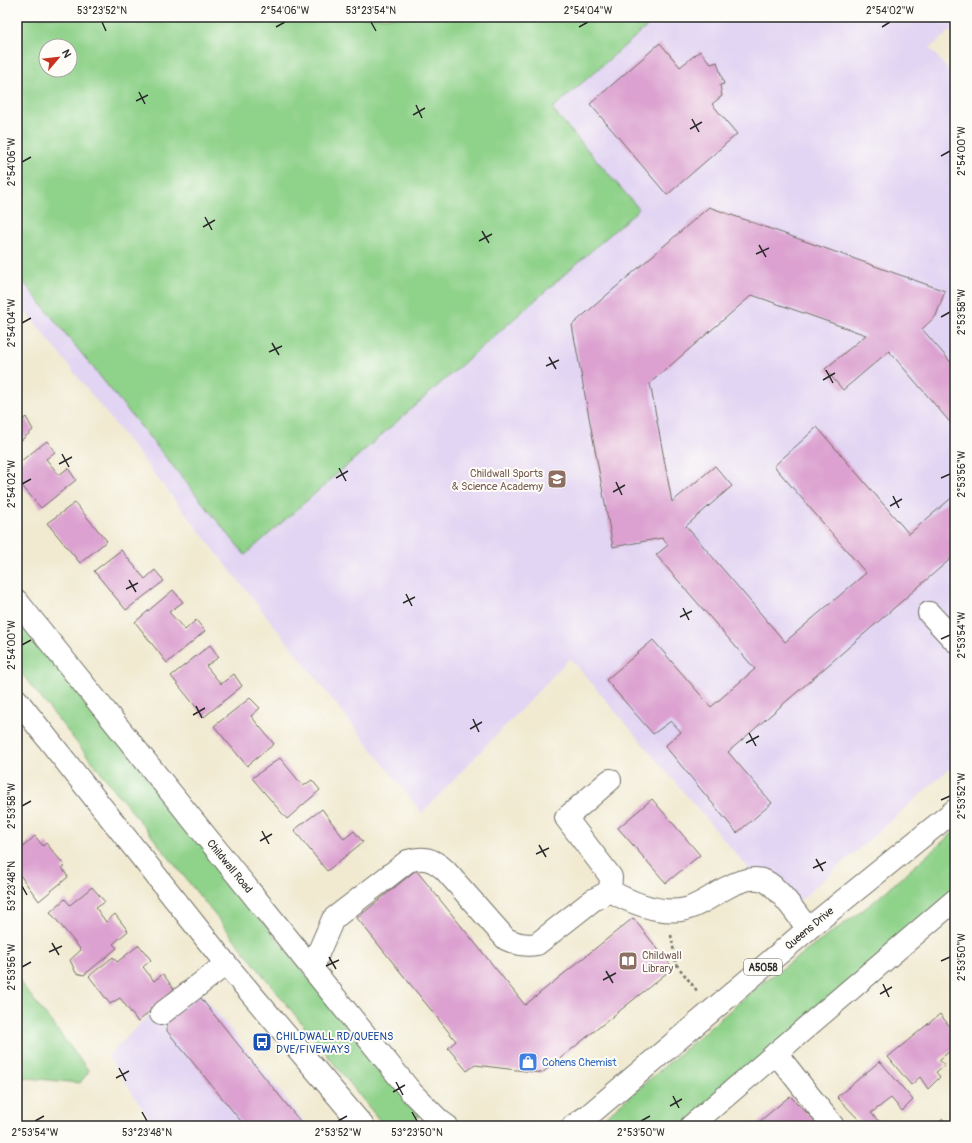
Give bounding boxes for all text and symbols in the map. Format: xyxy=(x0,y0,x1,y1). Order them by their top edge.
text: 53°23'52"N xyxy=(77,5,127,17)
text: 2°54'06"W xyxy=(261,5,310,17)
text: 53°23'54"N xyxy=(346,5,396,17)
text: 2°54'04"W xyxy=(564,5,613,17)
text: 2°54'02"W xyxy=(866,5,915,17)
north arrow xyxy=(38,38,78,78)
text: N xyxy=(59,47,74,60)
text: 2°54'00"W xyxy=(956,126,968,176)
text: 2°54'06"W xyxy=(6,137,18,186)
text: 2°53'58"W xyxy=(956,289,968,335)
text: 2°54'04"W xyxy=(6,298,18,347)
text: 2°53'56"W xyxy=(956,450,968,497)
text: 2°54'02"W xyxy=(6,459,18,508)
place label: Childwall Sports & Science Academy xyxy=(452,467,543,493)
school or university icon: Childwall Sports & Science Academy xyxy=(546,468,568,490)
text: 2°53'54"W xyxy=(956,611,968,658)
text: 2°54'00"W xyxy=(6,620,18,670)
text: 2°53'52"W xyxy=(956,772,968,819)
text: 2°53'58"W xyxy=(6,783,18,829)
street label: Childwall Road xyxy=(204,837,255,896)
text: 53°23'48"N xyxy=(6,861,18,911)
street label: Queens Drive xyxy=(782,904,837,953)
text: 2°53'50"W xyxy=(956,933,968,981)
text: 2°53'56"W xyxy=(6,943,18,990)
place label: Childwall Library xyxy=(642,949,682,975)
library icon: Childwall Library xyxy=(617,950,639,972)
road number: A5058 xyxy=(744,959,782,975)
place label: CHILDWALL RD/QUEENS DVE/FIVEWAYS xyxy=(276,1030,393,1056)
bus stop icon: CHILDWALL RD/QUEENS DVE/FIVEWAYS xyxy=(251,1031,273,1053)
shop icon: Cohens Chemist xyxy=(517,1051,539,1073)
place label: Cohens Chemist xyxy=(542,1056,617,1069)
text: 2°53'54"W xyxy=(12,1127,59,1139)
text: 53°23'48"N xyxy=(122,1127,172,1139)
text: 2°53'52"W xyxy=(315,1127,362,1139)
text: 53°23'50"N xyxy=(391,1127,443,1139)
text: 2°53'50"W xyxy=(617,1127,665,1139)

